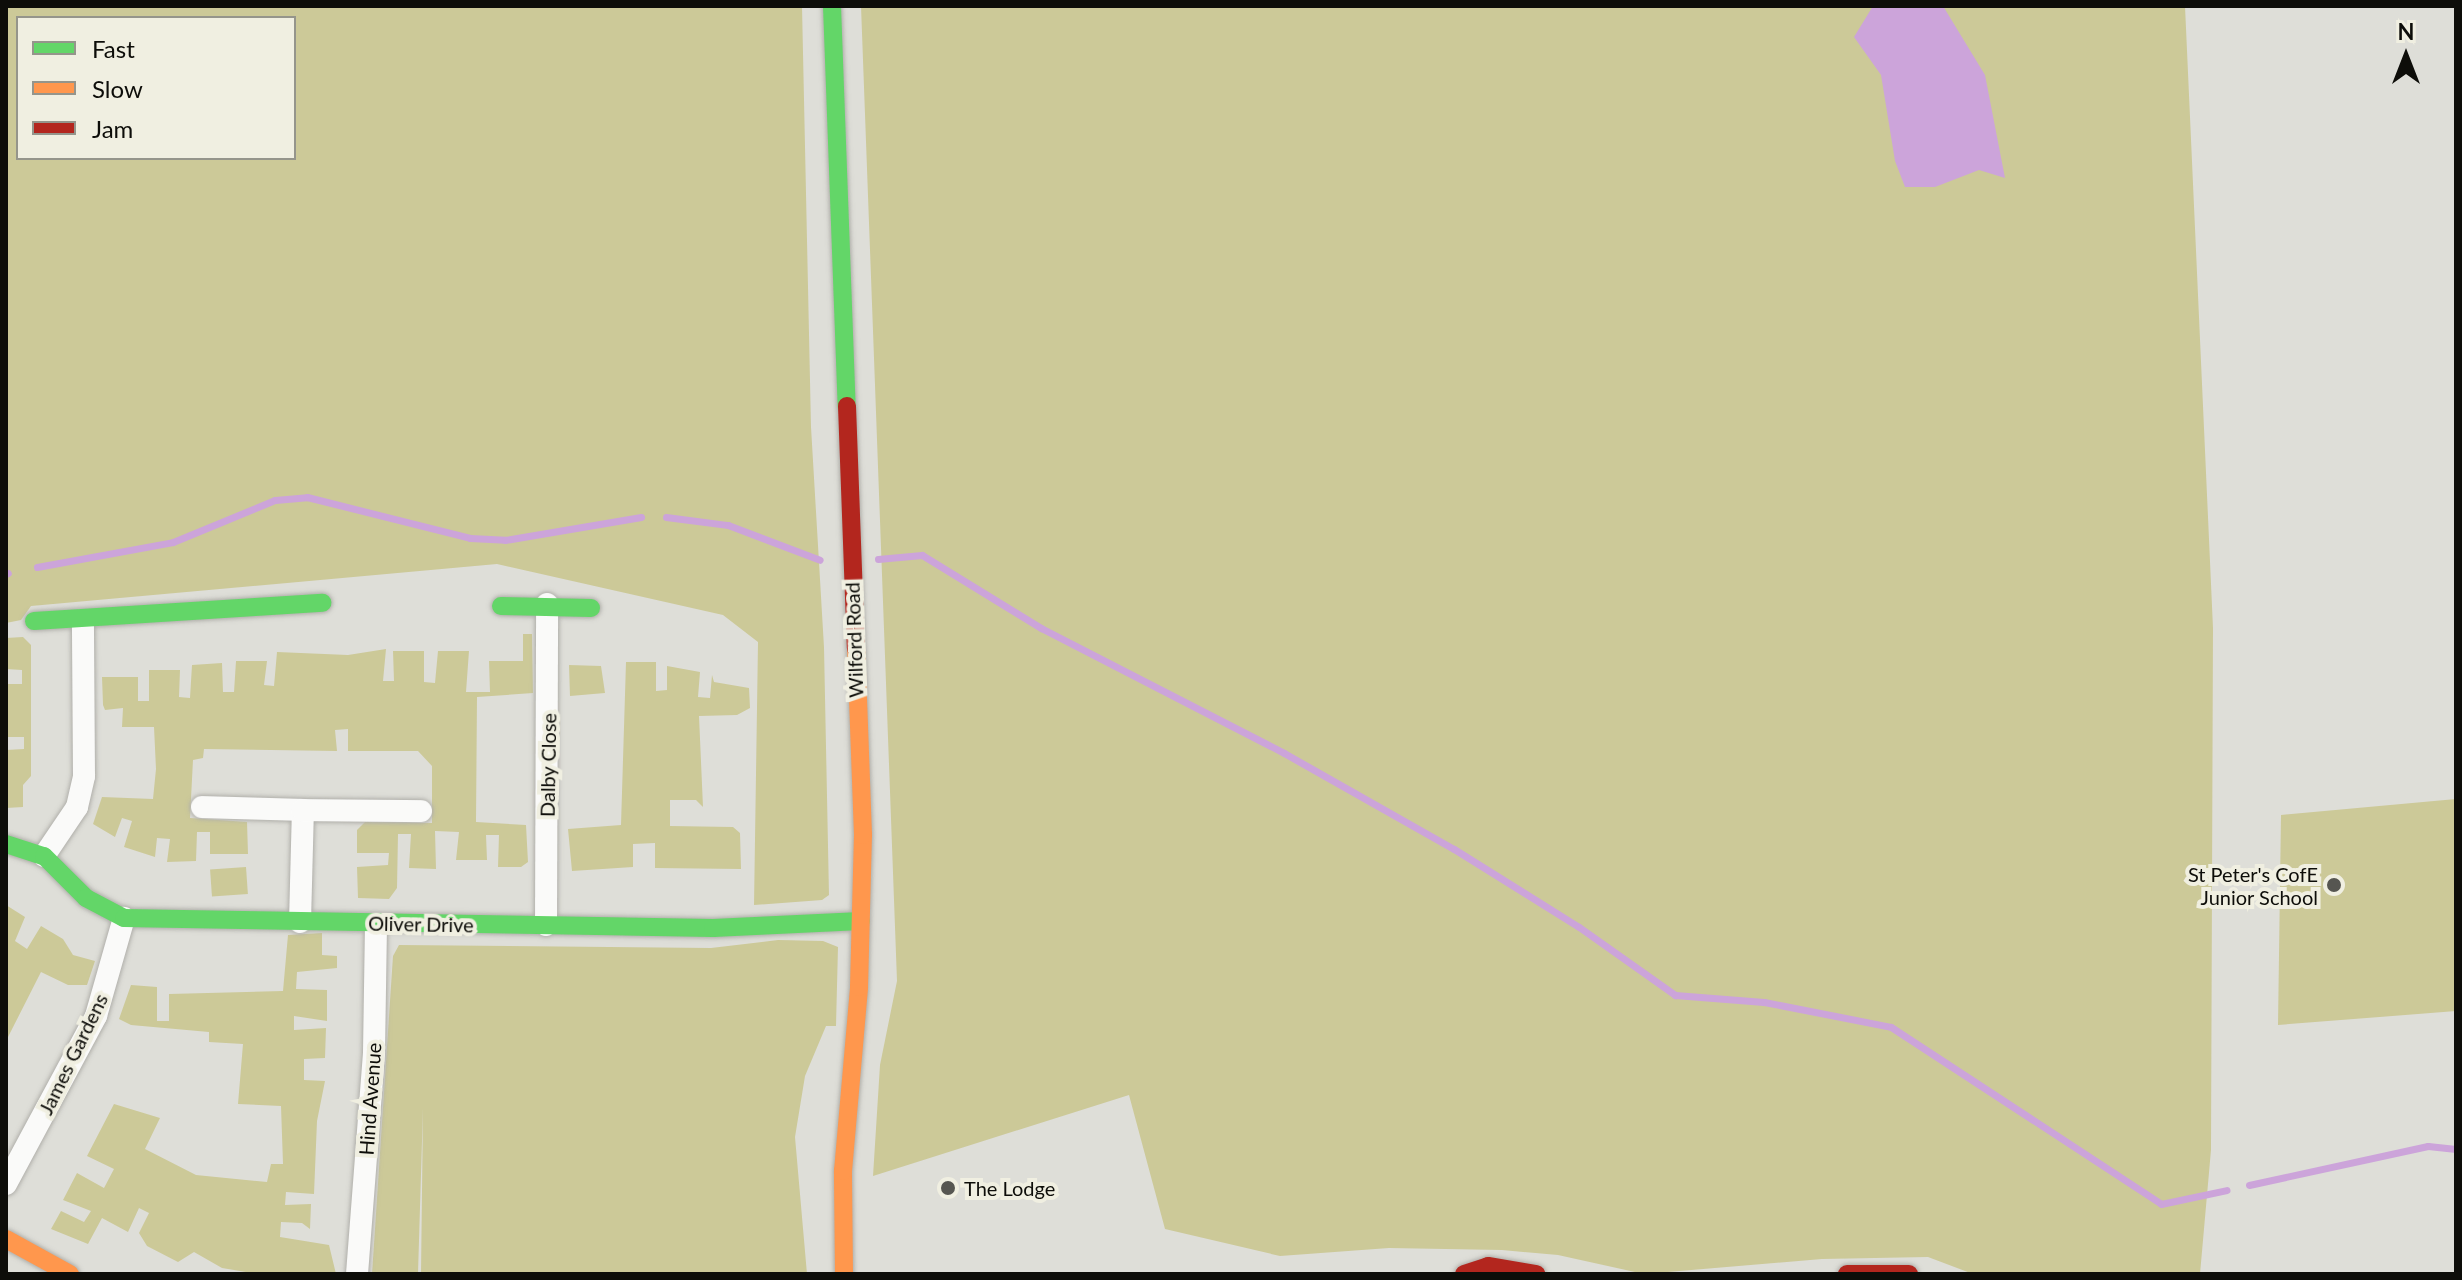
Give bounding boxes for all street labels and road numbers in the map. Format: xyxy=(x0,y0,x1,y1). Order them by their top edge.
street label: Wilford Road xyxy=(840,582,868,698)
street label: Dalby Close xyxy=(535,712,561,818)
street label: Oliver Drive xyxy=(368,911,474,937)
street label: James Gardens xyxy=(33,990,113,1118)
street label: Hind Avenue xyxy=(354,1041,386,1157)

